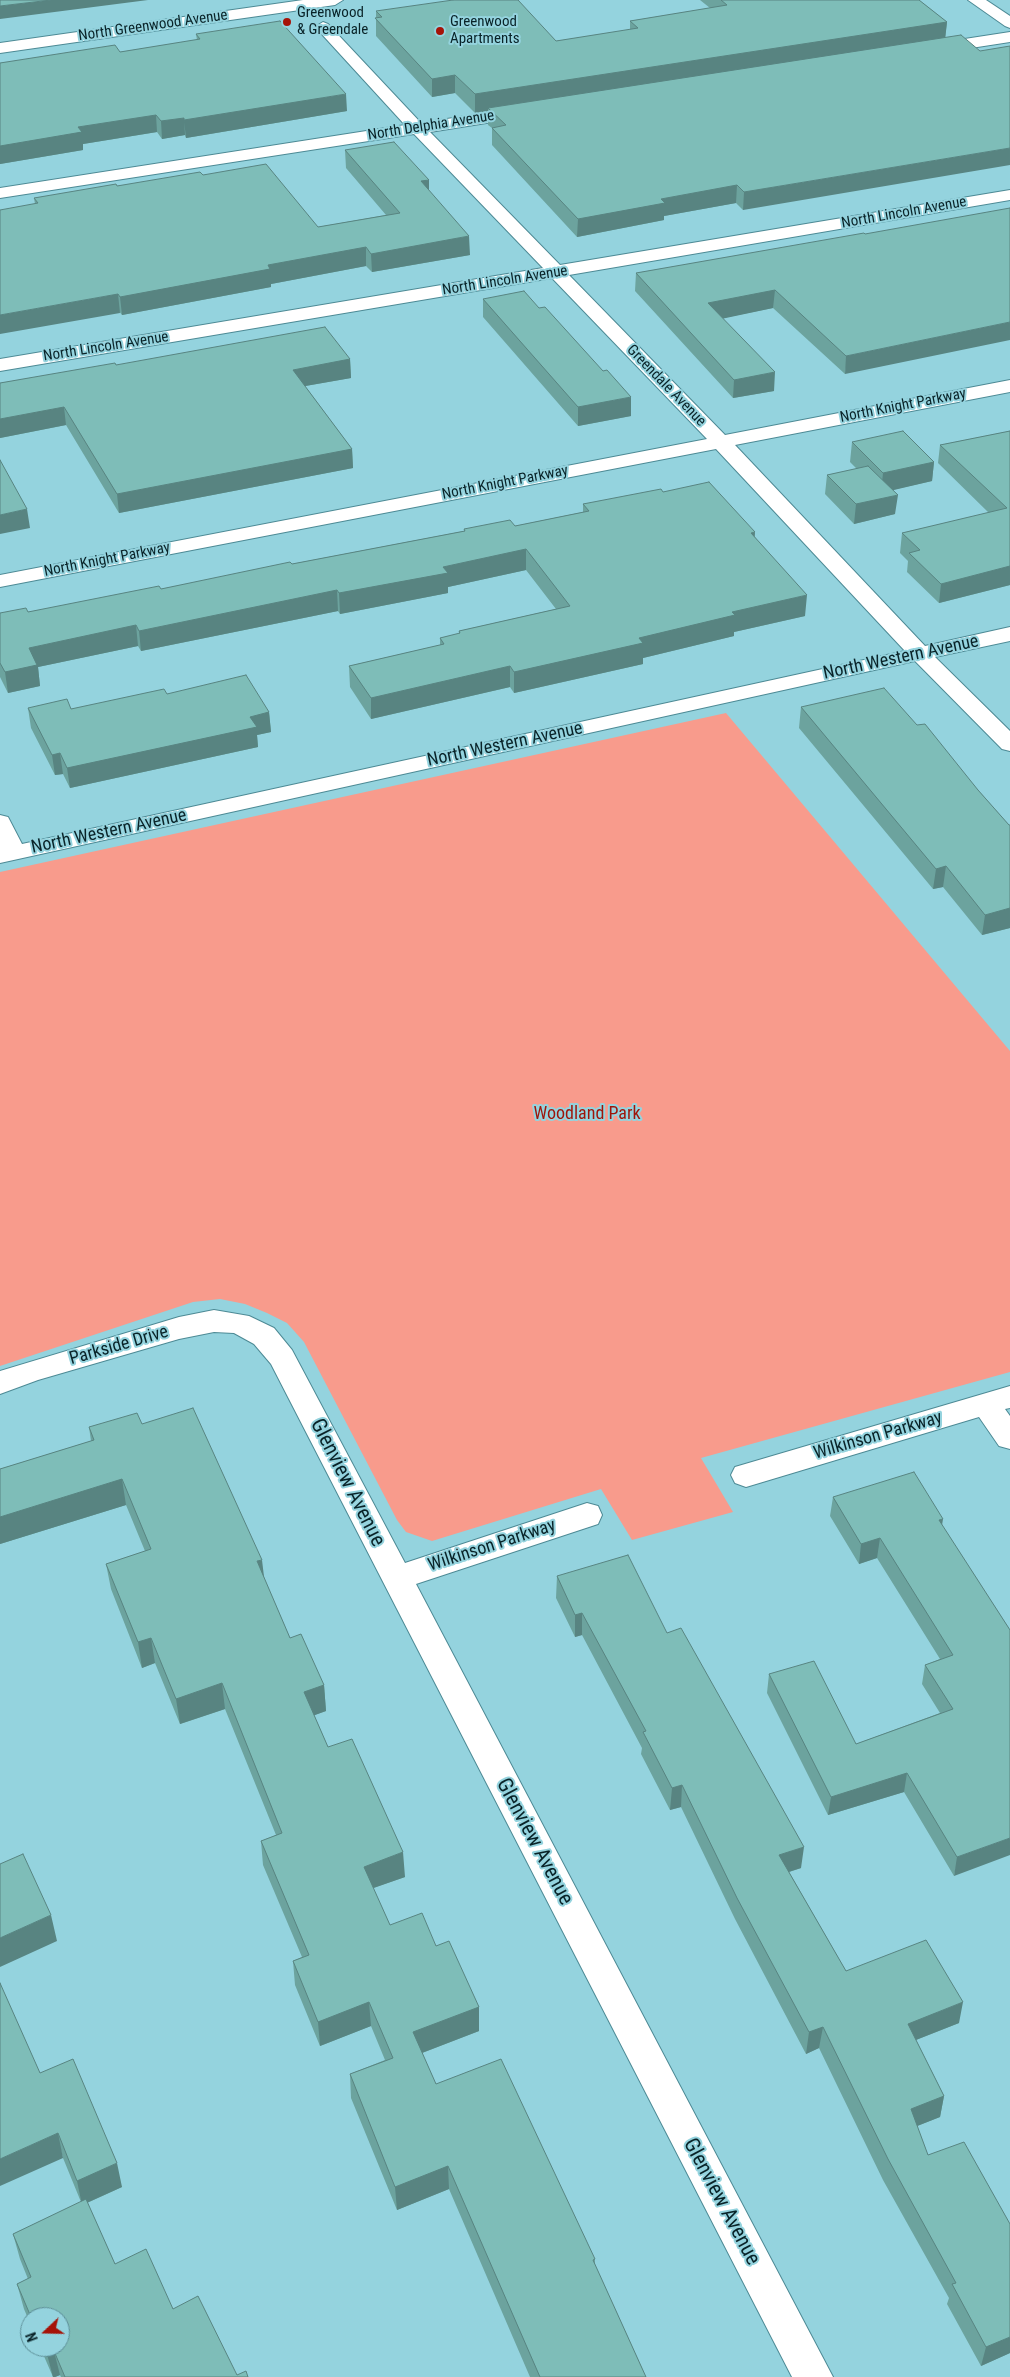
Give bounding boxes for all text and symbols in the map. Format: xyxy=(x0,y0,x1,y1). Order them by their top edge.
place label: Greenwood & Greendale xyxy=(297,4,368,39)
street label: North Greenwood Avenue xyxy=(77,7,229,45)
place label: Greenwood Apartments xyxy=(450,13,519,48)
marker: Greenwood & Greendale xyxy=(281,16,293,28)
marker: Greenwood Apartments xyxy=(434,25,446,37)
street label: North Delphia Avenue xyxy=(366,107,496,145)
street label: North Lincoln Avenue xyxy=(840,193,968,233)
street label: North Lincoln Avenue xyxy=(441,262,569,300)
street label: North Lincoln Avenue xyxy=(42,328,170,366)
street label: Greendale Avenue xyxy=(623,341,709,431)
street label: North Knight Parkway xyxy=(838,385,968,427)
street label: North Knight Parkway xyxy=(440,462,570,504)
street label: North Knight Parkway xyxy=(42,539,172,581)
street label: North Western Avenue xyxy=(821,631,981,685)
street label: North Western Avenue xyxy=(425,718,585,772)
street label: North Western Avenue xyxy=(29,805,189,859)
park label: Woodland Park xyxy=(533,1103,641,1125)
street label: Parkside Drive xyxy=(67,1322,171,1370)
street label: Wilkinson Parkway xyxy=(811,1407,945,1465)
street label: Glenview Avenue xyxy=(304,1415,390,1551)
street label: Wilkinson Parkway xyxy=(426,1515,558,1577)
street label: Glenview Avenue xyxy=(490,1774,578,1910)
street label: Glenview Avenue xyxy=(677,2134,765,2270)
north arrow xyxy=(20,2307,70,2357)
text: N xyxy=(23,2330,41,2344)

